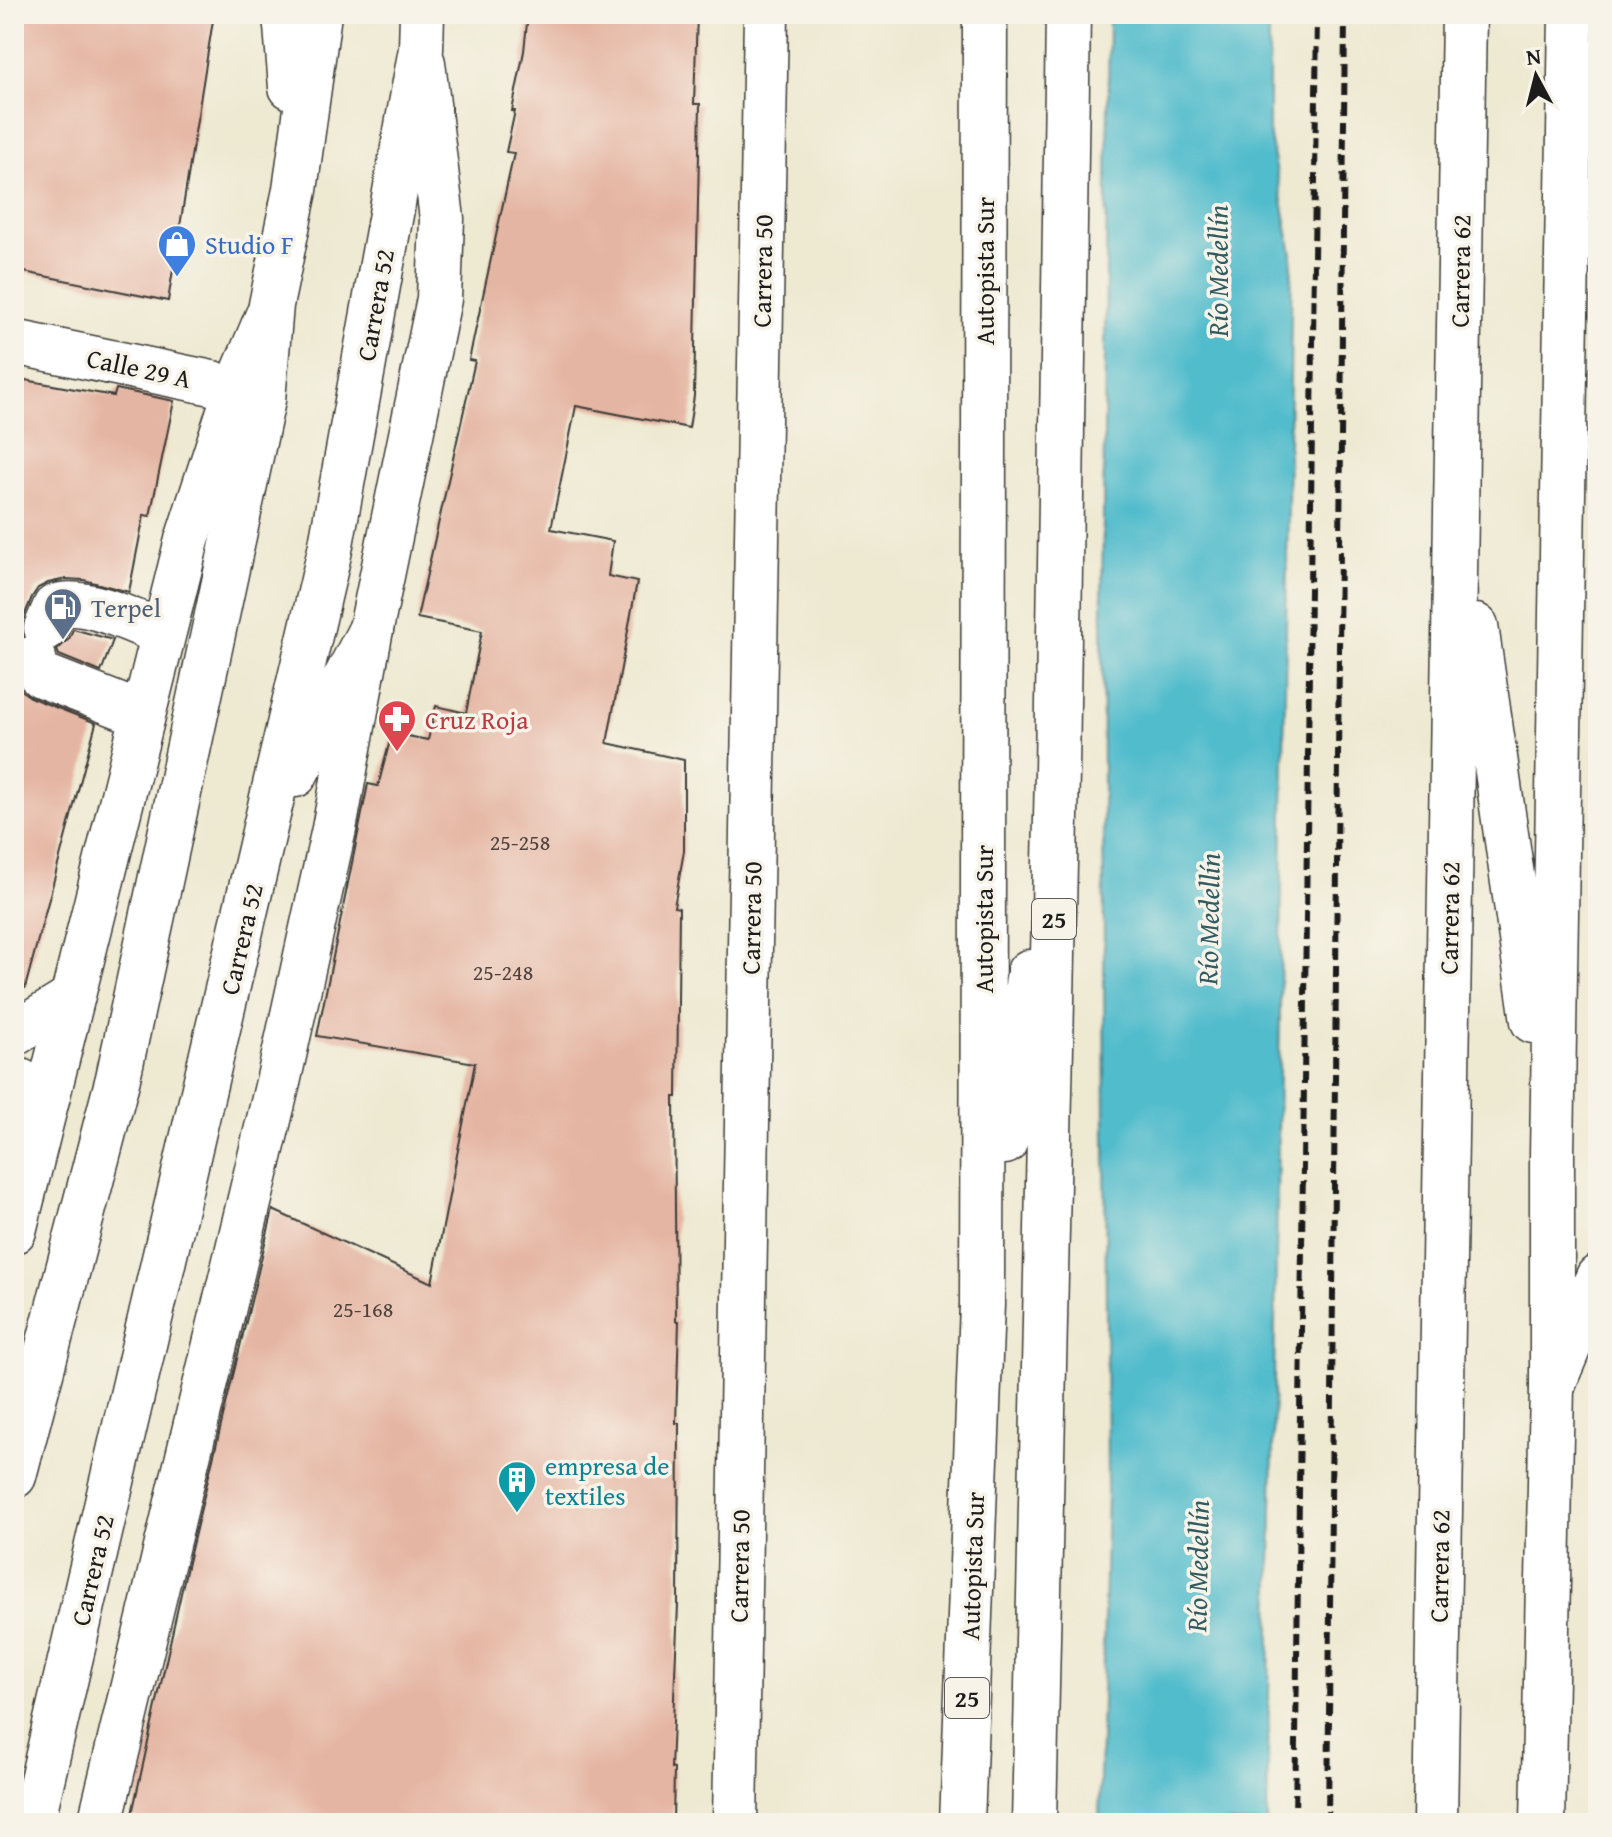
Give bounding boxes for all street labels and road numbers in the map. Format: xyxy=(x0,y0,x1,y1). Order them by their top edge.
street label: Autopista Sur xyxy=(965,196,1004,345)
street label: Carrera 50 xyxy=(742,214,782,328)
street label: Carrera 62 xyxy=(1440,214,1480,328)
street label: Carrera 52 xyxy=(346,246,404,364)
street label: Calle 29 A xyxy=(83,338,195,398)
street label: Autopista Sur xyxy=(964,844,1003,993)
street label: Carrera 50 xyxy=(731,861,771,975)
street label: Carrera 62 xyxy=(1429,861,1469,975)
street label: Carrera 52 xyxy=(209,879,273,999)
road number: 25 xyxy=(1032,899,1076,939)
street label: Autopista Sur xyxy=(950,1491,994,1641)
street label: Carrera 50 xyxy=(719,1509,759,1623)
street label: Carrera 62 xyxy=(1419,1509,1459,1623)
street label: Carrera 52 xyxy=(60,1510,124,1630)
road number: 25 xyxy=(945,1678,989,1718)

